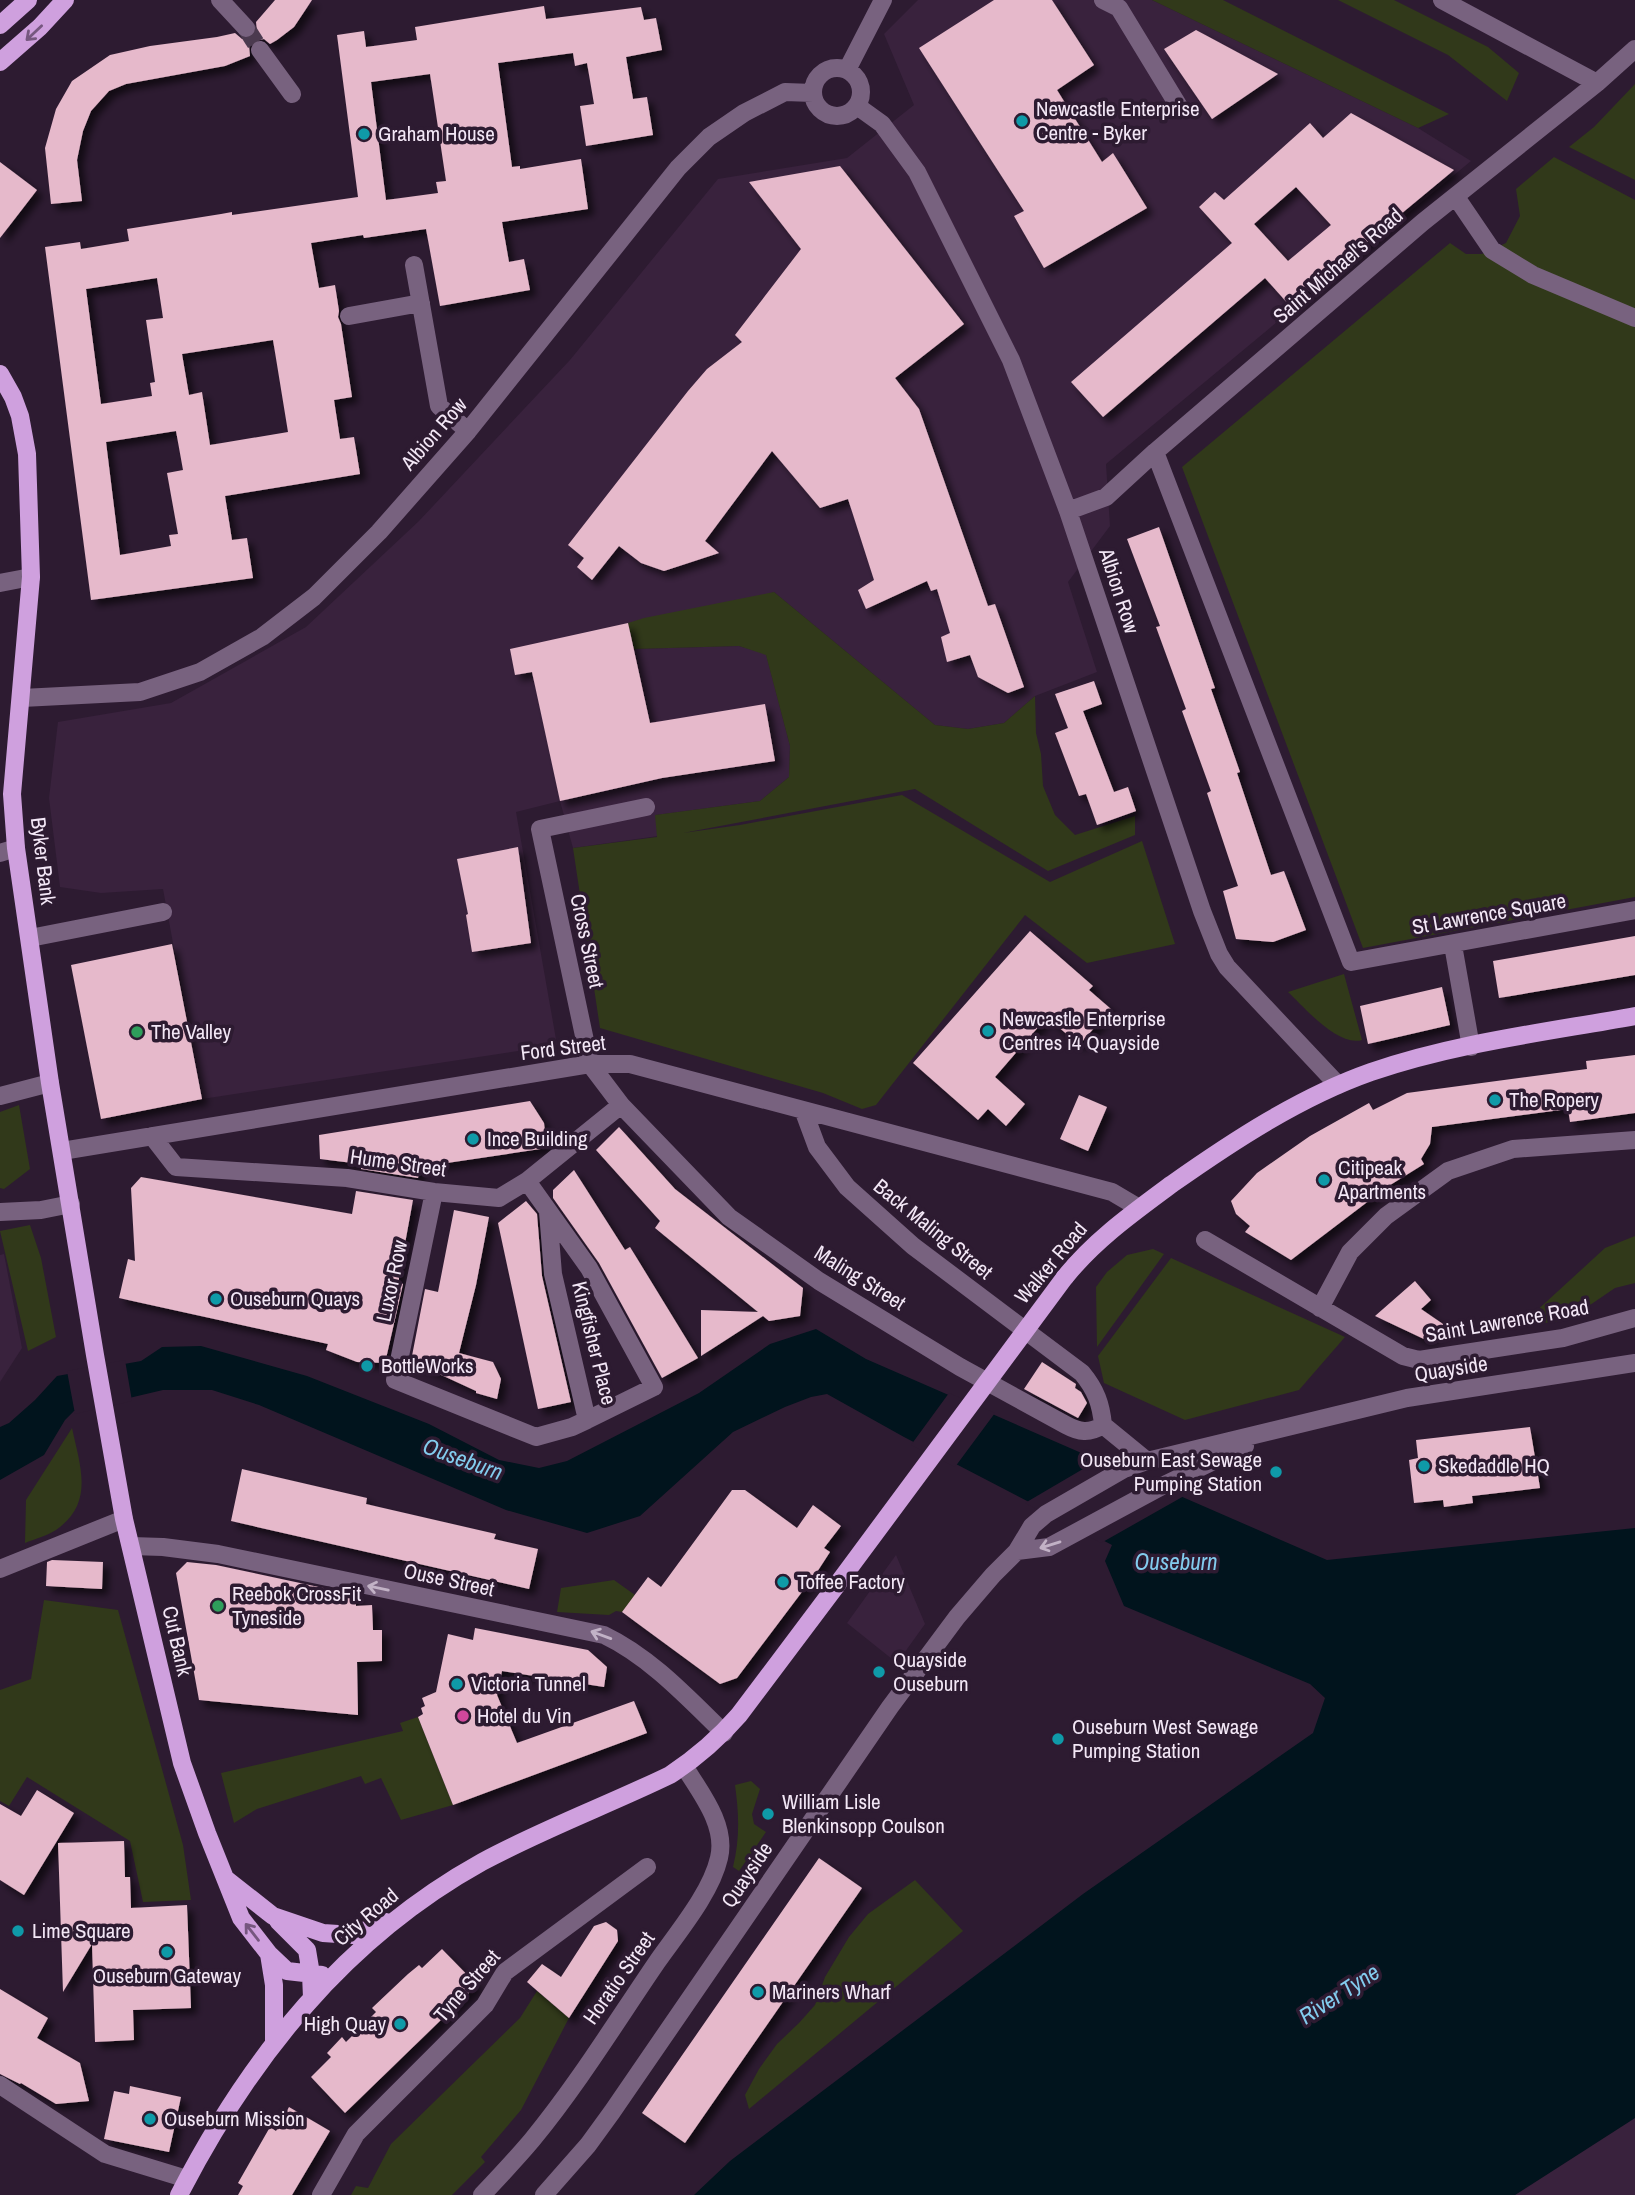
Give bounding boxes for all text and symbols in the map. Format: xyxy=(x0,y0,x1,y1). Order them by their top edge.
one-way arrow xyxy=(26,24,43,41)
place label: Newcastle Enterprise Centre - Byker xyxy=(1036,94,1200,147)
marker: Newcastle Enterprise Centre - Byker xyxy=(1014,113,1030,129)
place label: Graham House xyxy=(378,119,495,148)
marker: Graham House xyxy=(356,126,372,142)
street label: Saint Michael's Road xyxy=(1267,201,1409,330)
street label: Albion Row xyxy=(393,391,474,477)
street label: Albion Row xyxy=(1092,544,1147,638)
street label: Byker Bank xyxy=(24,815,63,907)
street label: St Lawrence Square xyxy=(1410,886,1568,941)
street label: Cross Street xyxy=(563,891,612,991)
place label: Newcastle Enterprise Centres i4 Quayside xyxy=(1002,1004,1166,1057)
place label: The Valley xyxy=(151,1017,231,1046)
marker: Newcastle Enterprise Centres i4 Quayside xyxy=(980,1023,996,1039)
marker: The Valley xyxy=(129,1024,145,1040)
street label: Ford Street xyxy=(519,1028,607,1067)
place label: The Ropery xyxy=(1509,1085,1599,1114)
marker: The Ropery xyxy=(1487,1092,1503,1108)
place label: Ince Building xyxy=(487,1124,588,1153)
marker: Ince Building xyxy=(465,1131,481,1147)
street label: Hume Street xyxy=(348,1141,448,1184)
place label: Citipeak Apartments xyxy=(1337,1153,1426,1206)
street label: Back Maling Street xyxy=(868,1172,999,1286)
marker: Citipeak Apartments xyxy=(1316,1172,1332,1188)
street label: Walker Road xyxy=(1008,1215,1094,1310)
street label: Luxor Row xyxy=(369,1237,414,1324)
street label: Maling Street xyxy=(809,1238,912,1317)
street label: Kingfisher Place xyxy=(565,1278,624,1408)
place label: Ouseburn Quays xyxy=(230,1284,360,1313)
marker: Ouseburn Quays xyxy=(208,1291,224,1307)
street label: Saint Lawrence Road xyxy=(1423,1292,1591,1349)
street label: Quayside xyxy=(1412,1348,1490,1389)
place label: BottleWorks xyxy=(381,1351,474,1380)
marker: BottleWorks xyxy=(359,1358,375,1374)
water label: Ouseburn xyxy=(419,1430,507,1487)
place label: Ouseburn East Sewage Pumping Station xyxy=(1080,1445,1262,1498)
place label: Skedaddle HQ xyxy=(1438,1451,1550,1480)
marker: Skedaddle HQ xyxy=(1416,1458,1432,1474)
marker: Ouseburn East Sewage Pumping Station xyxy=(1268,1464,1284,1480)
one-way arrow xyxy=(1039,1539,1061,1552)
water label: Ouseburn xyxy=(1135,1546,1217,1577)
street label: Ouse Street xyxy=(401,1556,497,1603)
place label: Toffee Factory xyxy=(797,1567,905,1596)
marker: Toffee Factory xyxy=(775,1574,791,1590)
place label: Reebok CrossFit Tyneside xyxy=(232,1579,361,1632)
one-way arrow xyxy=(367,1581,390,1595)
marker: Reebok CrossFit Tyneside xyxy=(210,1598,226,1614)
street label: Cut Bank xyxy=(155,1603,200,1679)
one-way arrow xyxy=(590,1627,612,1640)
place label: Quayside Ouseburn xyxy=(893,1645,969,1698)
marker: Quayside Ouseburn xyxy=(871,1664,887,1680)
place label: Victoria Tunnel xyxy=(471,1669,586,1698)
marker: Victoria Tunnel xyxy=(449,1676,465,1692)
place label: Hotel du Vin xyxy=(477,1701,571,1730)
marker: Hotel du Vin xyxy=(455,1708,471,1724)
place label: Ouseburn West Sewage Pumping Station xyxy=(1072,1712,1258,1765)
marker: Ouseburn West Sewage Pumping Station xyxy=(1050,1731,1066,1747)
place label: William Lisle Blenkinsopp Coulson xyxy=(782,1787,945,1840)
marker: William Lisle Blenkinsopp Coulson xyxy=(760,1806,776,1822)
street label: Quayside xyxy=(714,1836,779,1913)
street label: City Road xyxy=(327,1881,404,1952)
place label: Lime Square xyxy=(32,1916,131,1945)
marker: Lime Square xyxy=(10,1923,26,1939)
one-way arrow xyxy=(244,1923,259,1942)
street label: Horatio Street xyxy=(576,1925,661,2030)
street label: Tyne Street xyxy=(427,1943,507,2028)
marker: Ouseburn Gateway xyxy=(159,1944,175,1960)
water label: River Tyne xyxy=(1292,1956,1385,2031)
place label: Ouseburn Gateway xyxy=(93,1961,242,1990)
place label: Mariners Wharf xyxy=(772,1977,891,2006)
marker: Mariners Wharf xyxy=(750,1984,766,2000)
place label: High Quay xyxy=(304,2009,386,2038)
marker: High Quay xyxy=(392,2016,408,2032)
place label: Ouseburn Mission xyxy=(164,2104,305,2133)
marker: Ouseburn Mission xyxy=(142,2111,158,2127)

